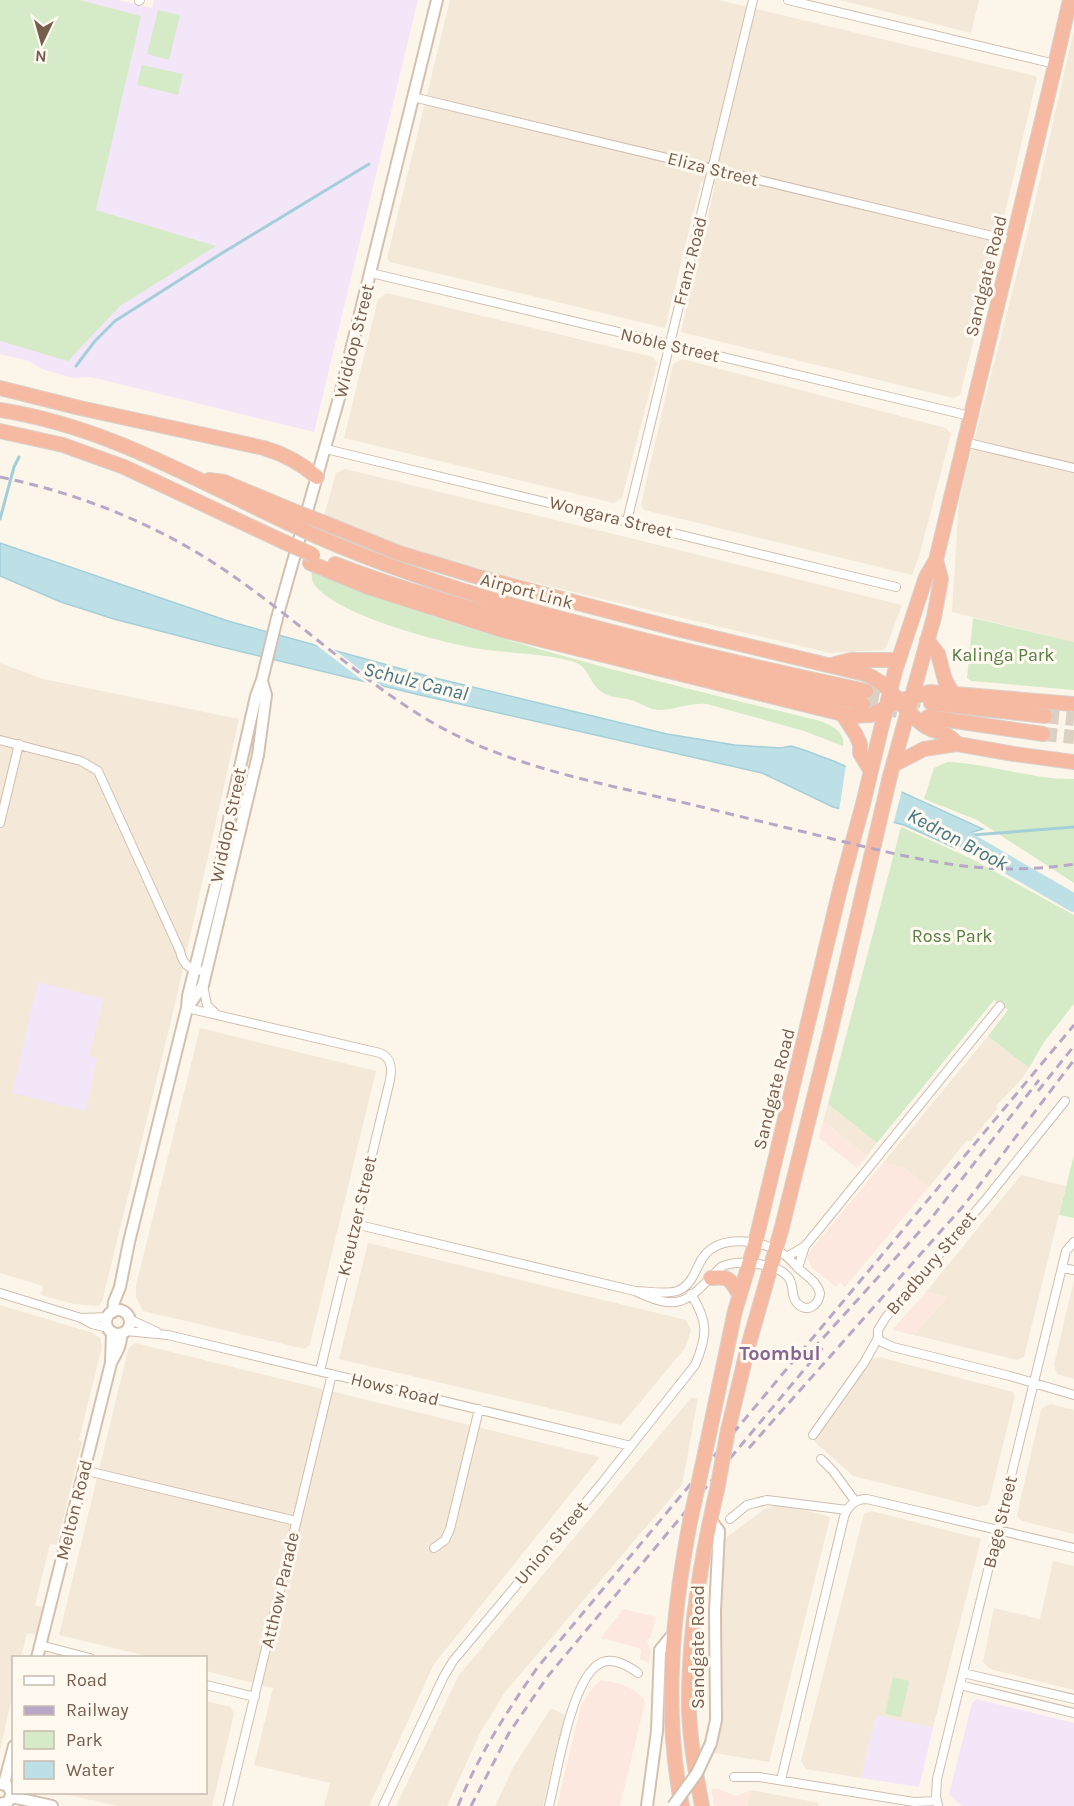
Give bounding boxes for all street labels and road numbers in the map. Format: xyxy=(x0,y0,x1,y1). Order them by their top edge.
street label: Eliza Street xyxy=(665,147,761,191)
street label: Sandgate Road xyxy=(960,213,1012,339)
street label: Franz Road xyxy=(668,214,712,308)
street label: Widdop Street xyxy=(329,281,379,400)
street label: Noble Street xyxy=(618,323,722,367)
street label: Wongara Street xyxy=(547,491,675,543)
street label: Airport Link xyxy=(478,568,576,614)
street label: Widdop Street xyxy=(205,765,251,884)
street label: Sandgate Road xyxy=(748,1026,800,1152)
street label: Kreutzer Street xyxy=(333,1154,382,1278)
street label: Bradbury Street xyxy=(881,1207,981,1319)
street label: Hows Road xyxy=(349,1367,441,1411)
street label: Melton Road xyxy=(51,1458,97,1562)
street label: Bage Street xyxy=(978,1473,1022,1570)
street label: Union Street xyxy=(510,1497,592,1589)
street label: Atthow Parade xyxy=(256,1530,304,1650)
street label: Sandgate Road xyxy=(687,1585,709,1709)

